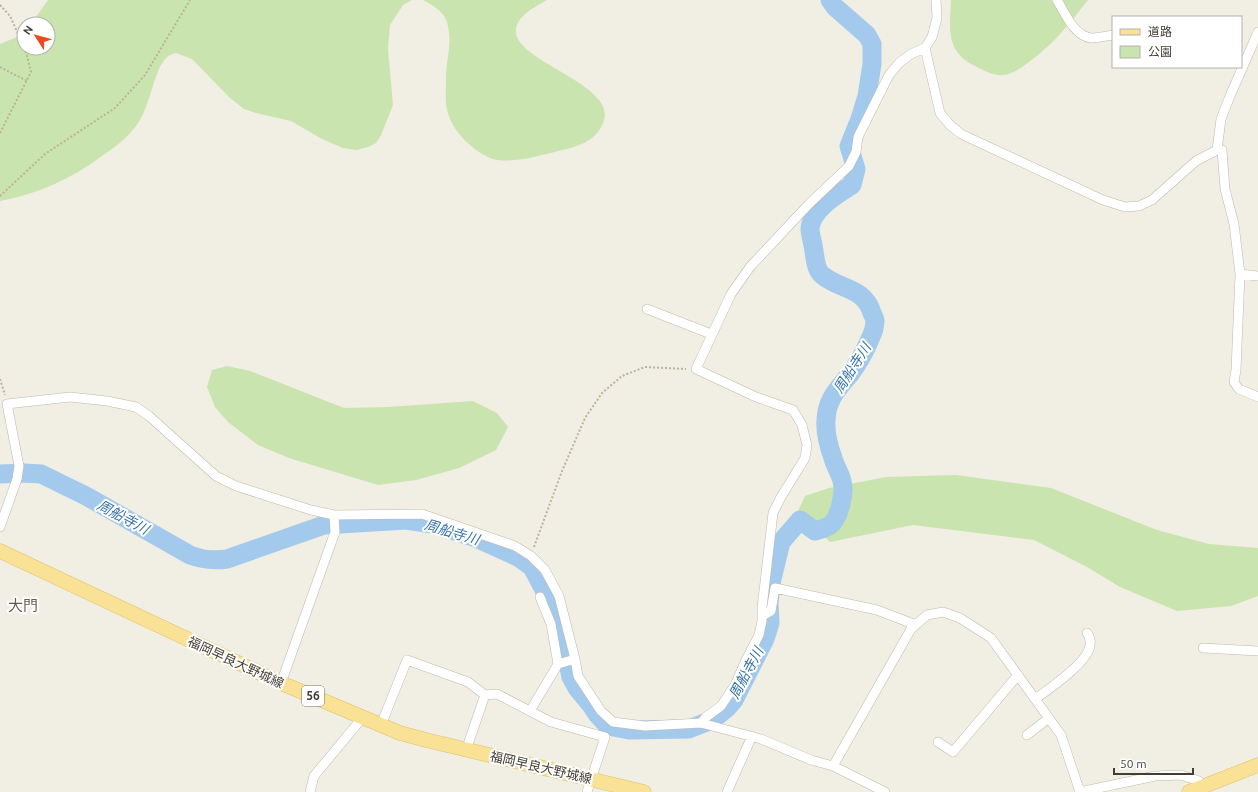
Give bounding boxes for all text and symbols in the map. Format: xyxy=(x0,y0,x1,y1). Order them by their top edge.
north arrow xyxy=(16,16,56,56)
legend xyxy=(1112,16,1242,68)
text: N xyxy=(21,23,35,37)
text: 道路 xyxy=(1148,25,1172,38)
text: 公園 xyxy=(1148,45,1172,58)
water label: 周船寺川 xyxy=(830,338,875,396)
water label: 周船寺川 xyxy=(95,497,153,538)
water label: 周船寺川 xyxy=(423,516,483,548)
district label: 大門 xyxy=(8,597,38,614)
street label: 福岡早良大野城線 xyxy=(186,634,286,690)
water label: 周船寺川 xyxy=(726,643,767,701)
road number: 56 xyxy=(302,686,324,706)
street label: 福岡早良大野城線 xyxy=(489,748,593,786)
scale bar xyxy=(1114,750,1193,776)
text: 50 m xyxy=(1120,757,1147,770)

